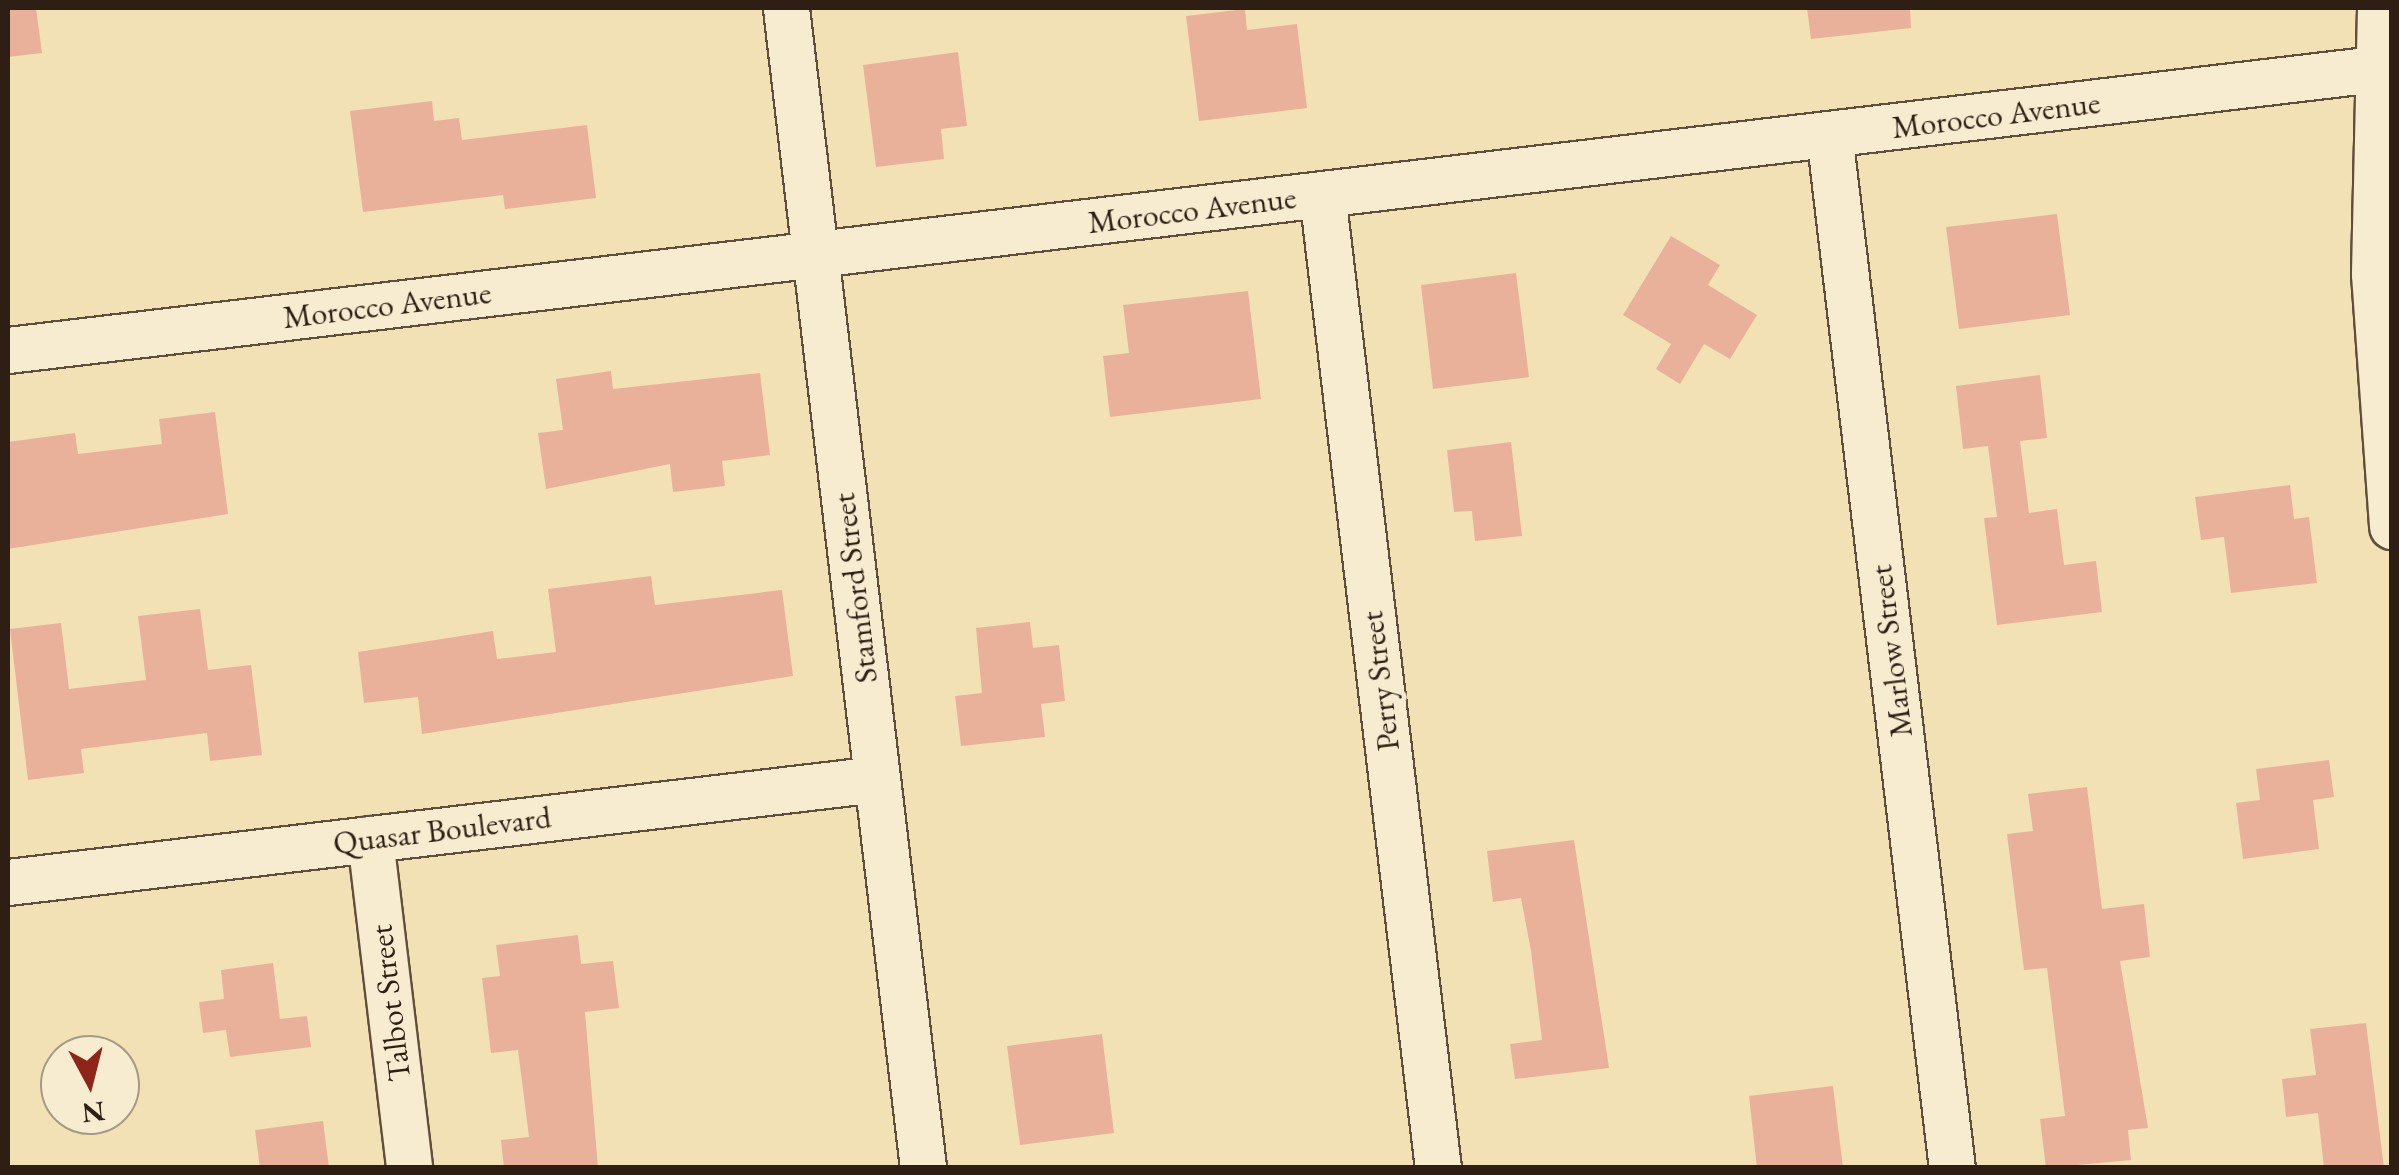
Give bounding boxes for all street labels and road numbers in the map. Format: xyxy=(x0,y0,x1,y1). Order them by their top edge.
street label: Morocco Avenue xyxy=(1890,83,2102,147)
street label: Morocco Avenue xyxy=(1086,178,1298,242)
street label: Morocco Avenue xyxy=(281,273,493,337)
street label: Stamford Street xyxy=(824,491,886,685)
street label: Marlow Street xyxy=(1861,563,1921,739)
street label: Perry Street xyxy=(1352,609,1408,753)
street label: Quasar Boulevard xyxy=(331,798,553,862)
street label: Talbot Street xyxy=(361,922,419,1084)

